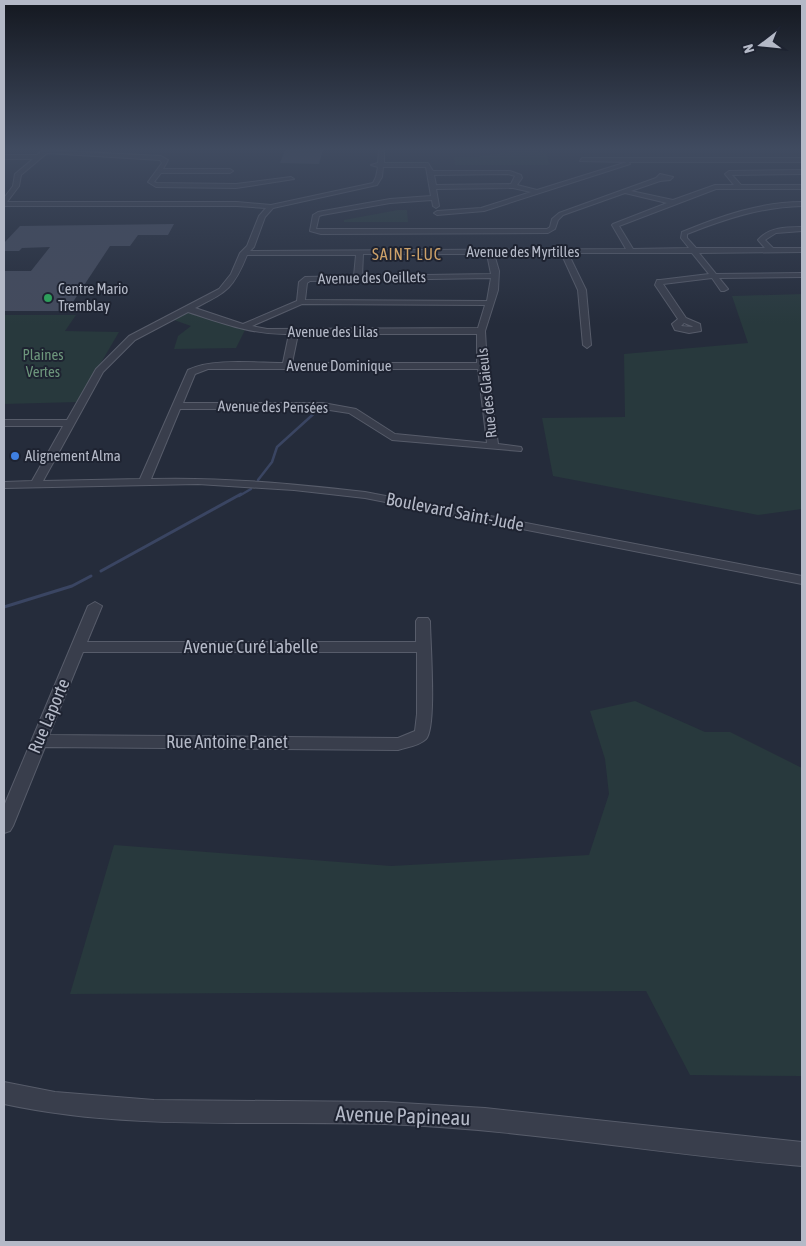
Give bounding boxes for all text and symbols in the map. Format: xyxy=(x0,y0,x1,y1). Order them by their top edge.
north arrow xyxy=(736,20,786,70)
text: N xyxy=(740,42,757,55)
street label: Avenue des Myrtilles xyxy=(466,243,580,260)
district label: SAINT-LUC xyxy=(372,245,442,263)
street label: Avenue des Oeillets xyxy=(318,268,426,287)
place label: Centre Mario Tremblay xyxy=(58,280,128,314)
marker: Centre Mario Tremblay xyxy=(42,292,54,304)
street label: Avenue des Lilas xyxy=(288,323,378,340)
park label: Plaines Vertes xyxy=(22,346,64,380)
street label: Rue des Glaieuls xyxy=(473,347,500,439)
street label: Avenue Dominique xyxy=(286,357,392,374)
street label: Avenue des Pensées xyxy=(218,397,328,416)
place label: Alignement Alma xyxy=(25,447,121,464)
marker: Alignement Alma xyxy=(9,450,21,462)
street label: Boulevard Saint-Jude xyxy=(384,488,526,535)
street label: Avenue Curé Labelle xyxy=(184,636,318,657)
street label: Rue Laporte xyxy=(23,675,74,756)
street label: Rue Antoine Panet xyxy=(166,731,288,752)
street label: Avenue Papineau xyxy=(335,1101,471,1129)

